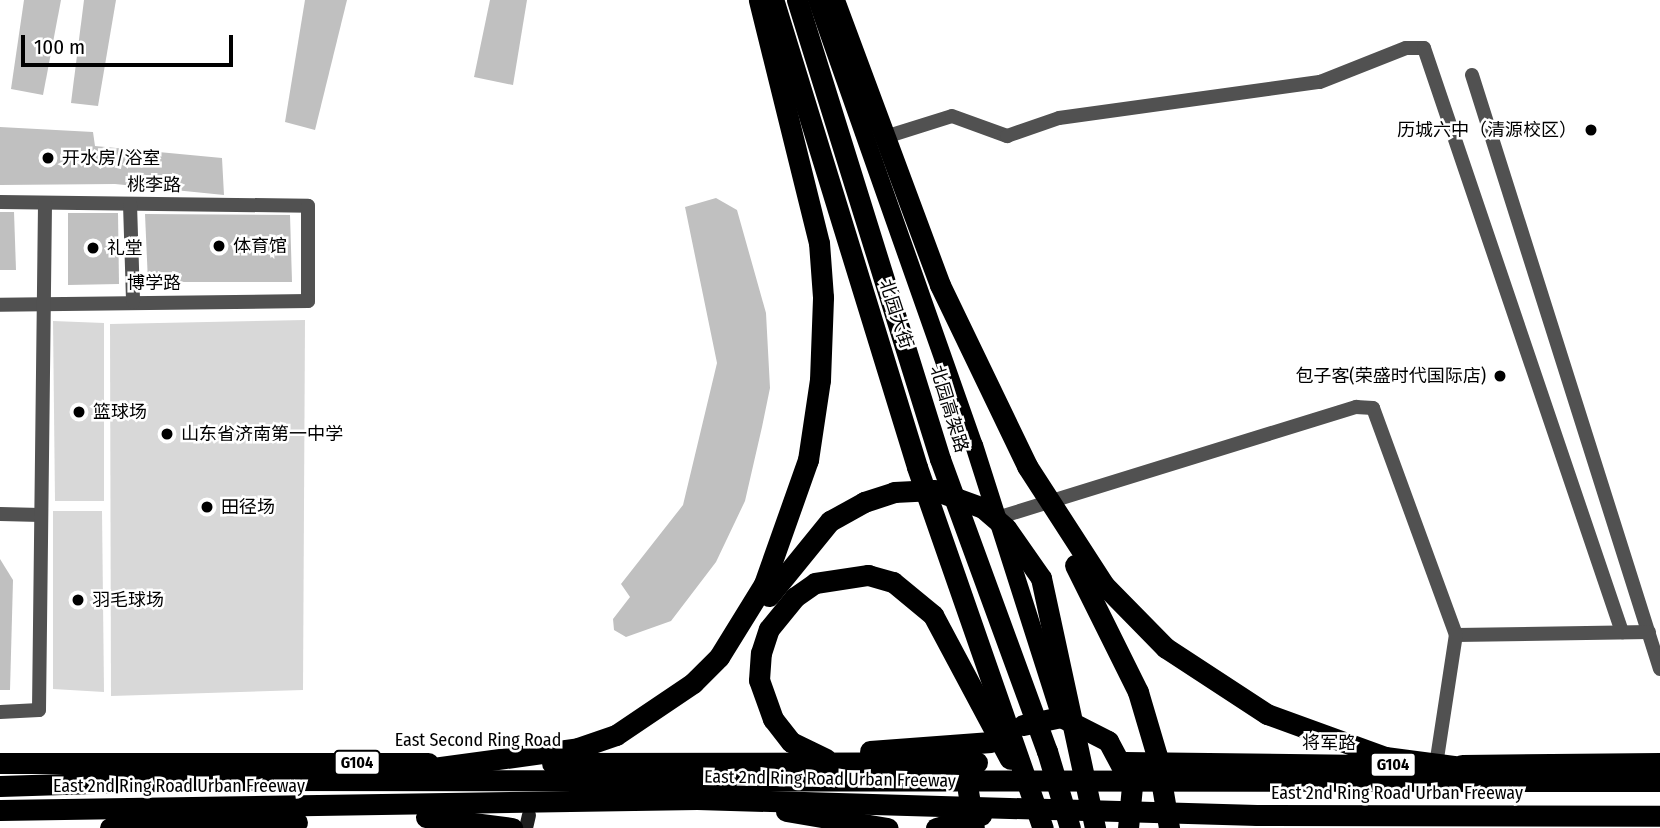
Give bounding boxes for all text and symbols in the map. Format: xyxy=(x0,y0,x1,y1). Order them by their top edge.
scale bar xyxy=(24,21,236,65)
text: 100 m xyxy=(34,34,85,60)
place label: 历城六中（清源校区） xyxy=(1397,119,1577,141)
marker: 历城六中（清源校区） xyxy=(1583,122,1599,138)
place label: 开水房/浴室 xyxy=(62,147,160,169)
marker: 开水房/浴室 xyxy=(40,150,56,166)
street label: 桃李路 xyxy=(127,174,181,196)
place label: 体育馆 xyxy=(233,235,287,257)
place label: 礼堂 xyxy=(107,237,143,259)
marker: 体育馆 xyxy=(211,238,227,254)
marker: 礼堂 xyxy=(85,240,101,256)
street label: 博学路 xyxy=(127,272,181,294)
street label: 北园大街 xyxy=(875,276,917,352)
street label: 北园高架路 xyxy=(926,363,972,455)
place label: 包子客(荣盛时代国际店) xyxy=(1295,365,1486,387)
marker: 包子客(荣盛时代国际店) xyxy=(1492,368,1508,384)
place label: 篮球场 xyxy=(93,401,147,423)
marker: 篮球场 xyxy=(71,404,87,420)
place label: 山东省济南第一中学 xyxy=(181,423,343,445)
marker: 山东省济南第一中学 xyxy=(159,426,175,442)
place label: 田径场 xyxy=(221,496,275,518)
marker: 田径场 xyxy=(199,499,215,515)
place label: 羽毛球场 xyxy=(92,589,164,611)
marker: 羽毛球场 xyxy=(70,592,86,608)
street label: East Second Ring Road xyxy=(395,729,561,751)
street label: 将军路 xyxy=(1302,732,1356,754)
road number: G104 xyxy=(332,750,382,776)
road number: G104 xyxy=(1368,752,1418,778)
street label: East 2nd Ring Road Urban Freeway xyxy=(704,766,956,792)
street label: East 2nd Ring Road Urban Freeway xyxy=(53,775,305,797)
street label: East 2nd Ring Road Urban Freeway xyxy=(1271,782,1523,804)

